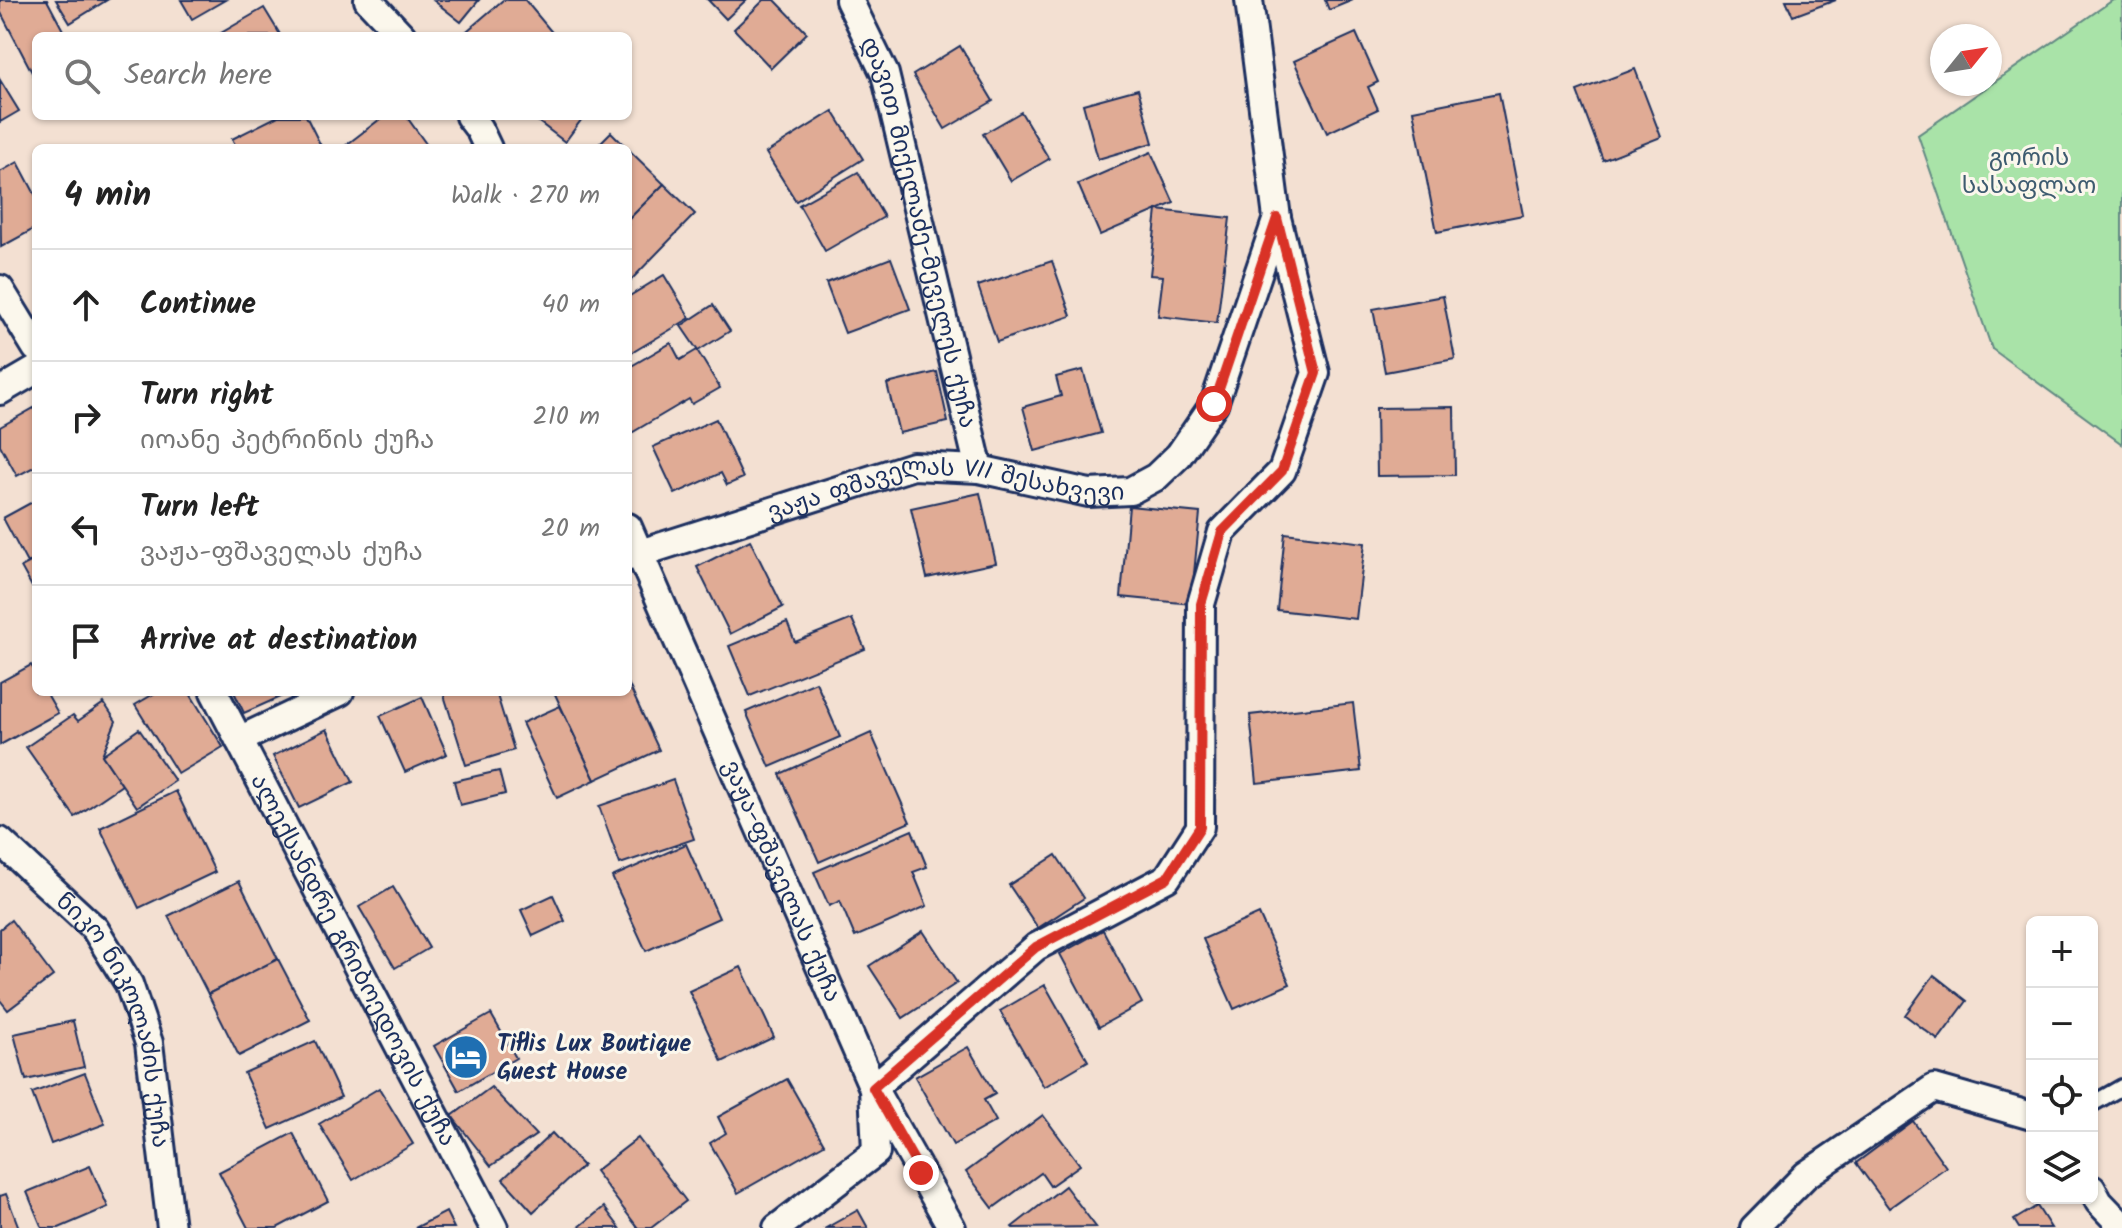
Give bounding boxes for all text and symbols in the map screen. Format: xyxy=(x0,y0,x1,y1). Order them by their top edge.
north arrow xyxy=(1930,24,2002,96)
street label: დავით მიქელაძე-მეველეს ქუჩა xyxy=(849,30,987,432)
search box xyxy=(32,32,632,120)
text: Search here xyxy=(124,52,272,100)
icon: search xyxy=(60,54,104,98)
park label: გორის სასაფლაო xyxy=(1962,139,2096,206)
text: 4 min xyxy=(64,169,151,223)
text: Walk · 270 m xyxy=(451,175,600,217)
text: Continue xyxy=(140,281,256,329)
icon: ahead xyxy=(64,283,108,327)
text: 40 m xyxy=(542,284,600,326)
text: Turn right xyxy=(140,372,273,420)
route start xyxy=(1196,386,1232,422)
icon: right xyxy=(64,395,108,439)
text: 210 m xyxy=(533,396,600,438)
text: იოანე პეტრიწის ქუჩა xyxy=(140,420,434,462)
street label: ვაჟა ფშაველას VII შესახვევი xyxy=(762,447,1125,532)
text: Turn left xyxy=(140,484,259,532)
icon: left xyxy=(64,507,108,551)
text: 20 m xyxy=(541,508,600,550)
text: ვაჟა-ფშაველას ქუჩა xyxy=(140,532,423,574)
text: Arrive at destination xyxy=(140,617,417,665)
icon: arrive xyxy=(64,619,108,663)
street label: ვაჟა-ფშაველას ქუჩა xyxy=(711,754,851,1009)
street label: ალექსანდრე გრიბოედოვის ქუჩა xyxy=(239,767,466,1154)
street label: ნიკო ნიკოლაძის ქუჩა xyxy=(46,884,179,1150)
map controls xyxy=(2026,916,2098,1204)
button: + xyxy=(2026,916,2098,988)
button: − xyxy=(2026,988,2098,1060)
place label: Tiflis Lux Boutique Guest House xyxy=(497,1025,691,1092)
hotel icon: Tiflis Lux Boutique Guest House xyxy=(442,1033,490,1081)
button: locate xyxy=(2026,1060,2098,1132)
button: layers xyxy=(2026,1132,2098,1204)
route end xyxy=(903,1155,939,1191)

